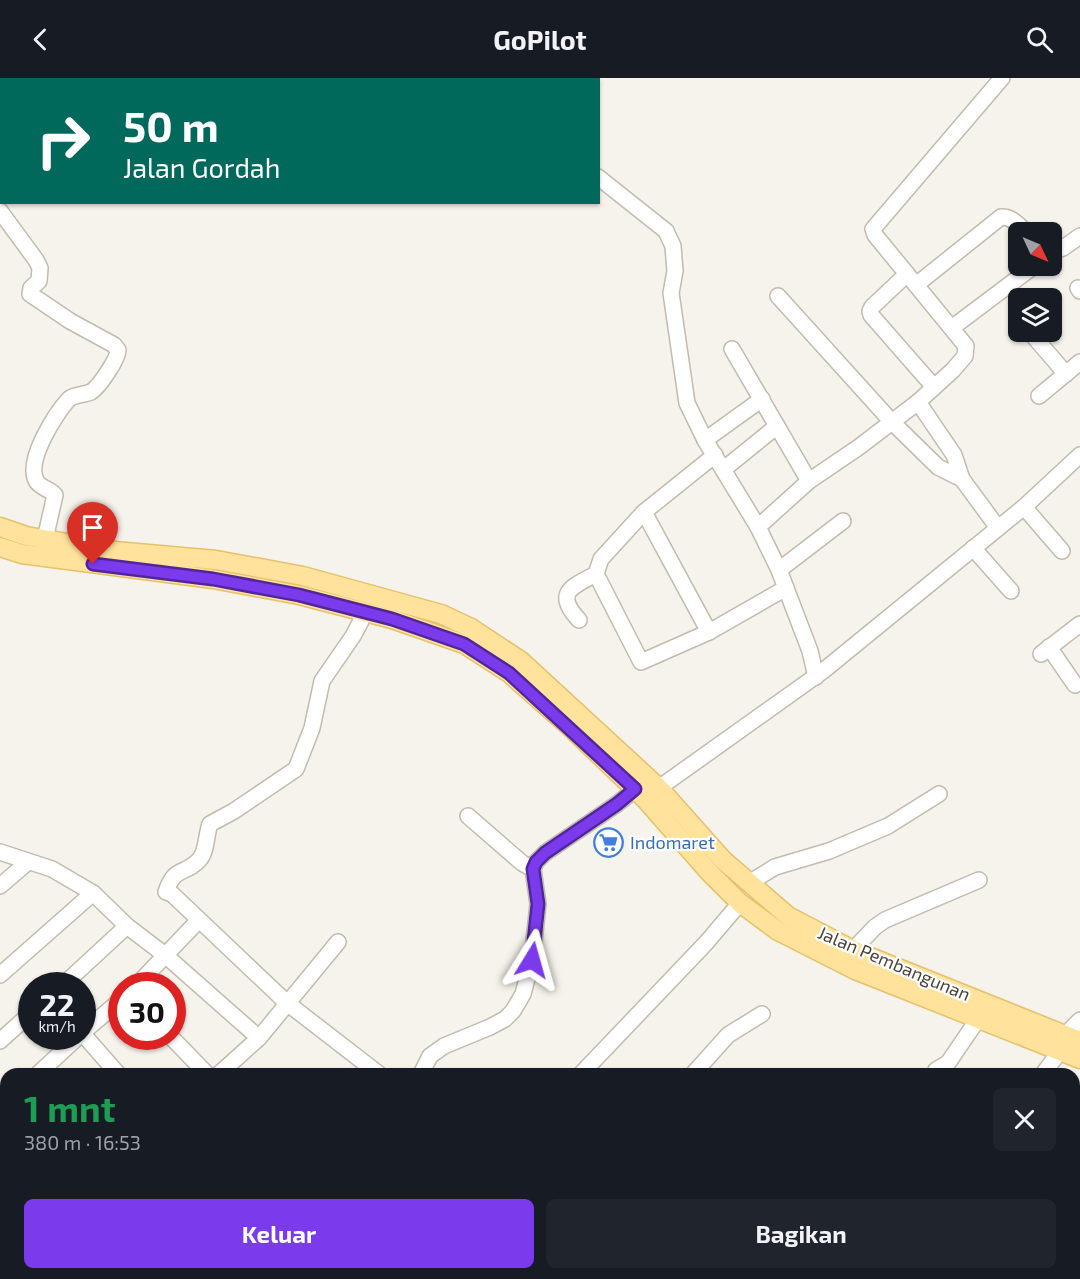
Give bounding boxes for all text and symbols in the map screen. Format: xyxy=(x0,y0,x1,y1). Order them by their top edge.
icon: back xyxy=(24,23,57,56)
text: GoPilot xyxy=(493,23,587,55)
icon: search xyxy=(1023,23,1056,56)
text: 50 m xyxy=(123,100,219,150)
icon: right xyxy=(24,102,102,180)
text: Jalan Gordah xyxy=(123,151,280,183)
north arrow xyxy=(1008,222,1062,276)
map controls xyxy=(1008,222,1062,342)
button: layers xyxy=(1008,288,1062,342)
pin xyxy=(67,502,118,564)
icon: arrive xyxy=(76,511,109,544)
supermarket icon: Indomaret xyxy=(593,827,625,859)
place label: Indomaret xyxy=(630,831,715,853)
street label: Jalan Pembangunan xyxy=(815,921,974,1005)
position arrow xyxy=(500,928,564,992)
speed limit sign: 30 xyxy=(108,972,186,1050)
text: 22 xyxy=(40,986,74,1022)
text: km/h xyxy=(38,1017,76,1035)
text: 1 mnt xyxy=(24,1086,115,1129)
button: close xyxy=(993,1088,1056,1151)
text: 380 m · 16:53 xyxy=(24,1130,141,1154)
button: Keluar xyxy=(24,1199,534,1268)
button: Bagikan xyxy=(546,1199,1056,1268)

